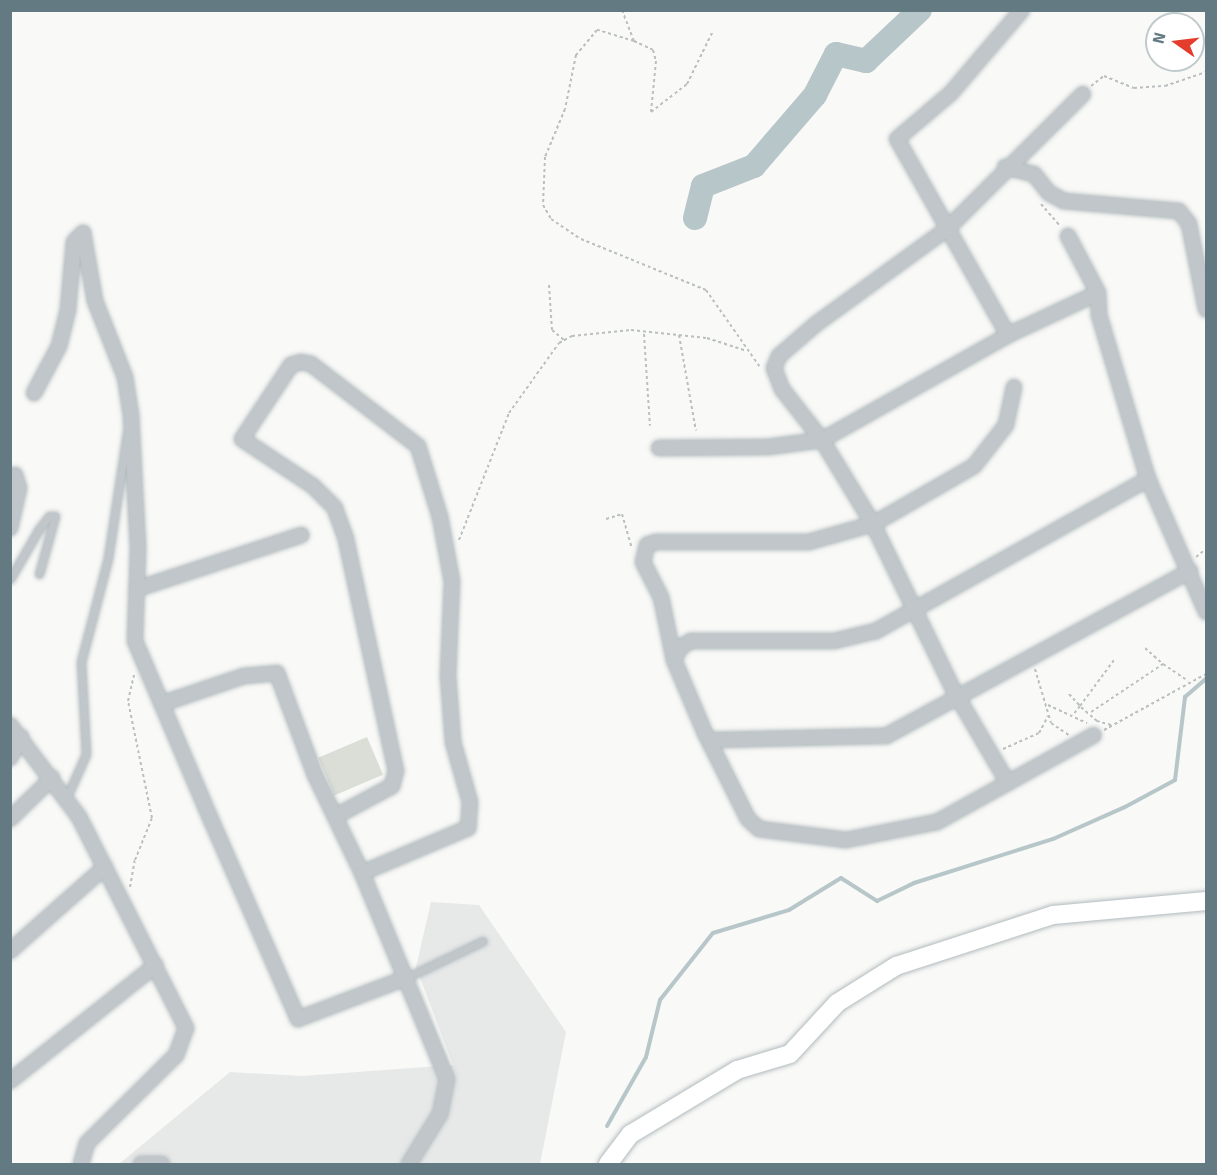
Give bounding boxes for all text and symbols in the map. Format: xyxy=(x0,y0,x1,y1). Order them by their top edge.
north arrow xyxy=(1145,12,1205,72)
text: N xyxy=(1148,30,1171,46)

